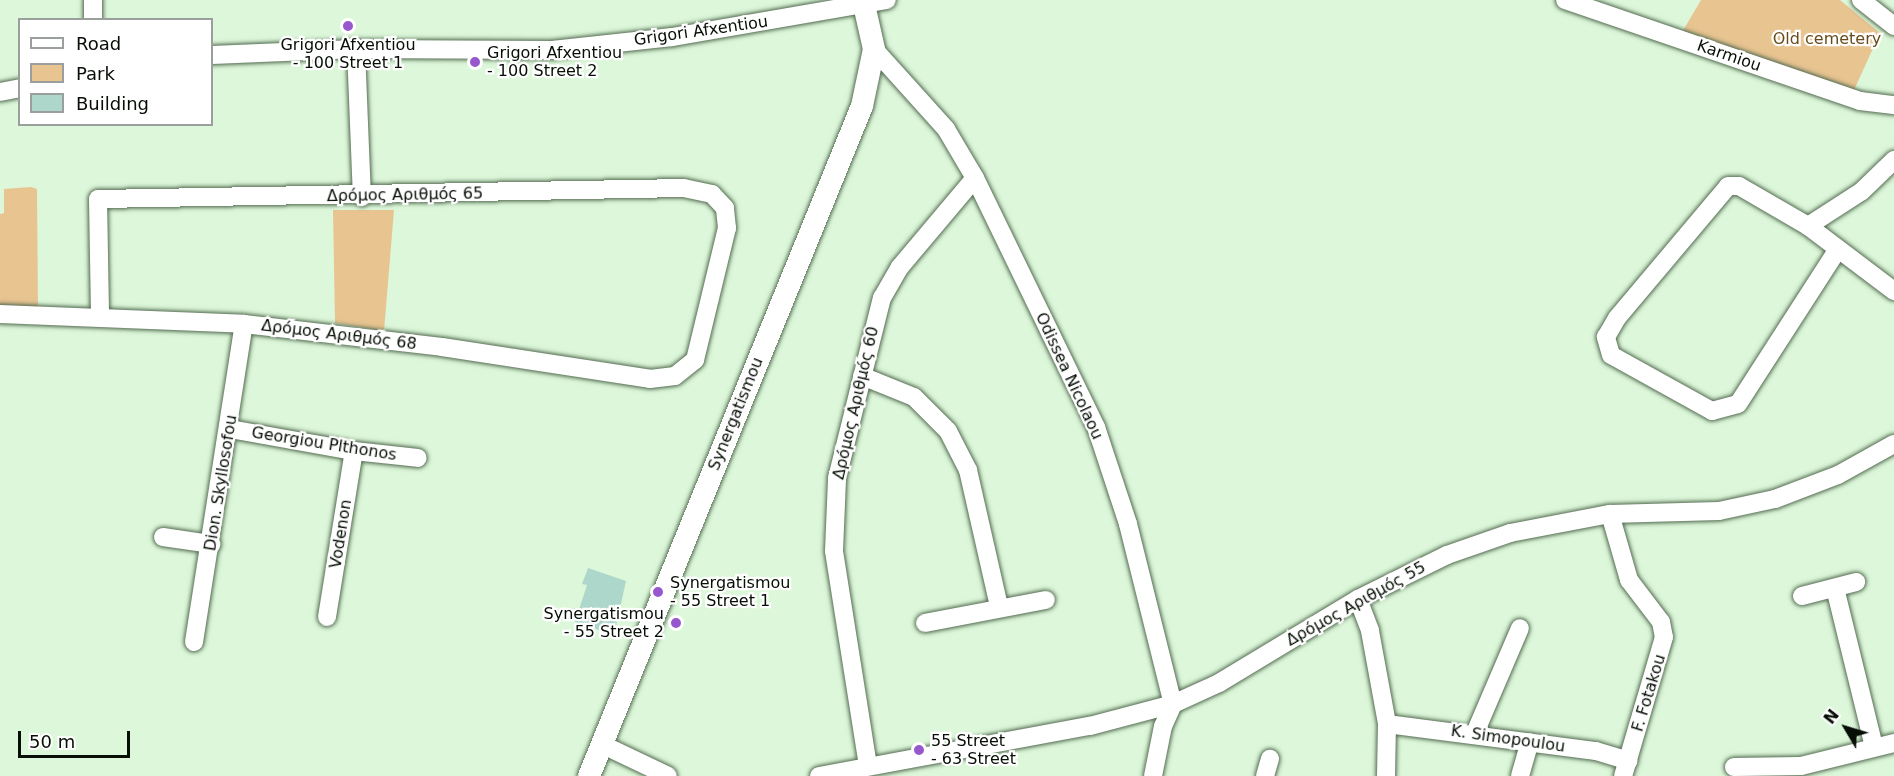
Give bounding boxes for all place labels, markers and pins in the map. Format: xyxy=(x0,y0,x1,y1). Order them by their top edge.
marker: Grigori Afxentiou - 100 Street 1 xyxy=(341,19,355,33)
place label: Grigori Afxentiou - 100 Street 1 xyxy=(280,35,416,73)
place label: Grigori Afxentiou - 100 Street 2 xyxy=(487,43,622,81)
marker: Grigori Afxentiou - 100 Street 2 xyxy=(468,55,482,69)
place label: Synergatismou - 55 Street 1 xyxy=(670,573,790,611)
marker: Synergatismou - 55 Street 1 xyxy=(651,585,665,599)
place label: Synergatismou - 55 Street 2 xyxy=(544,604,664,642)
marker: Synergatismou - 55 Street 2 xyxy=(669,616,683,630)
place label: 55 Street - 63 Street xyxy=(931,731,1016,769)
marker: 55 Street - 63 Street xyxy=(912,743,926,757)

